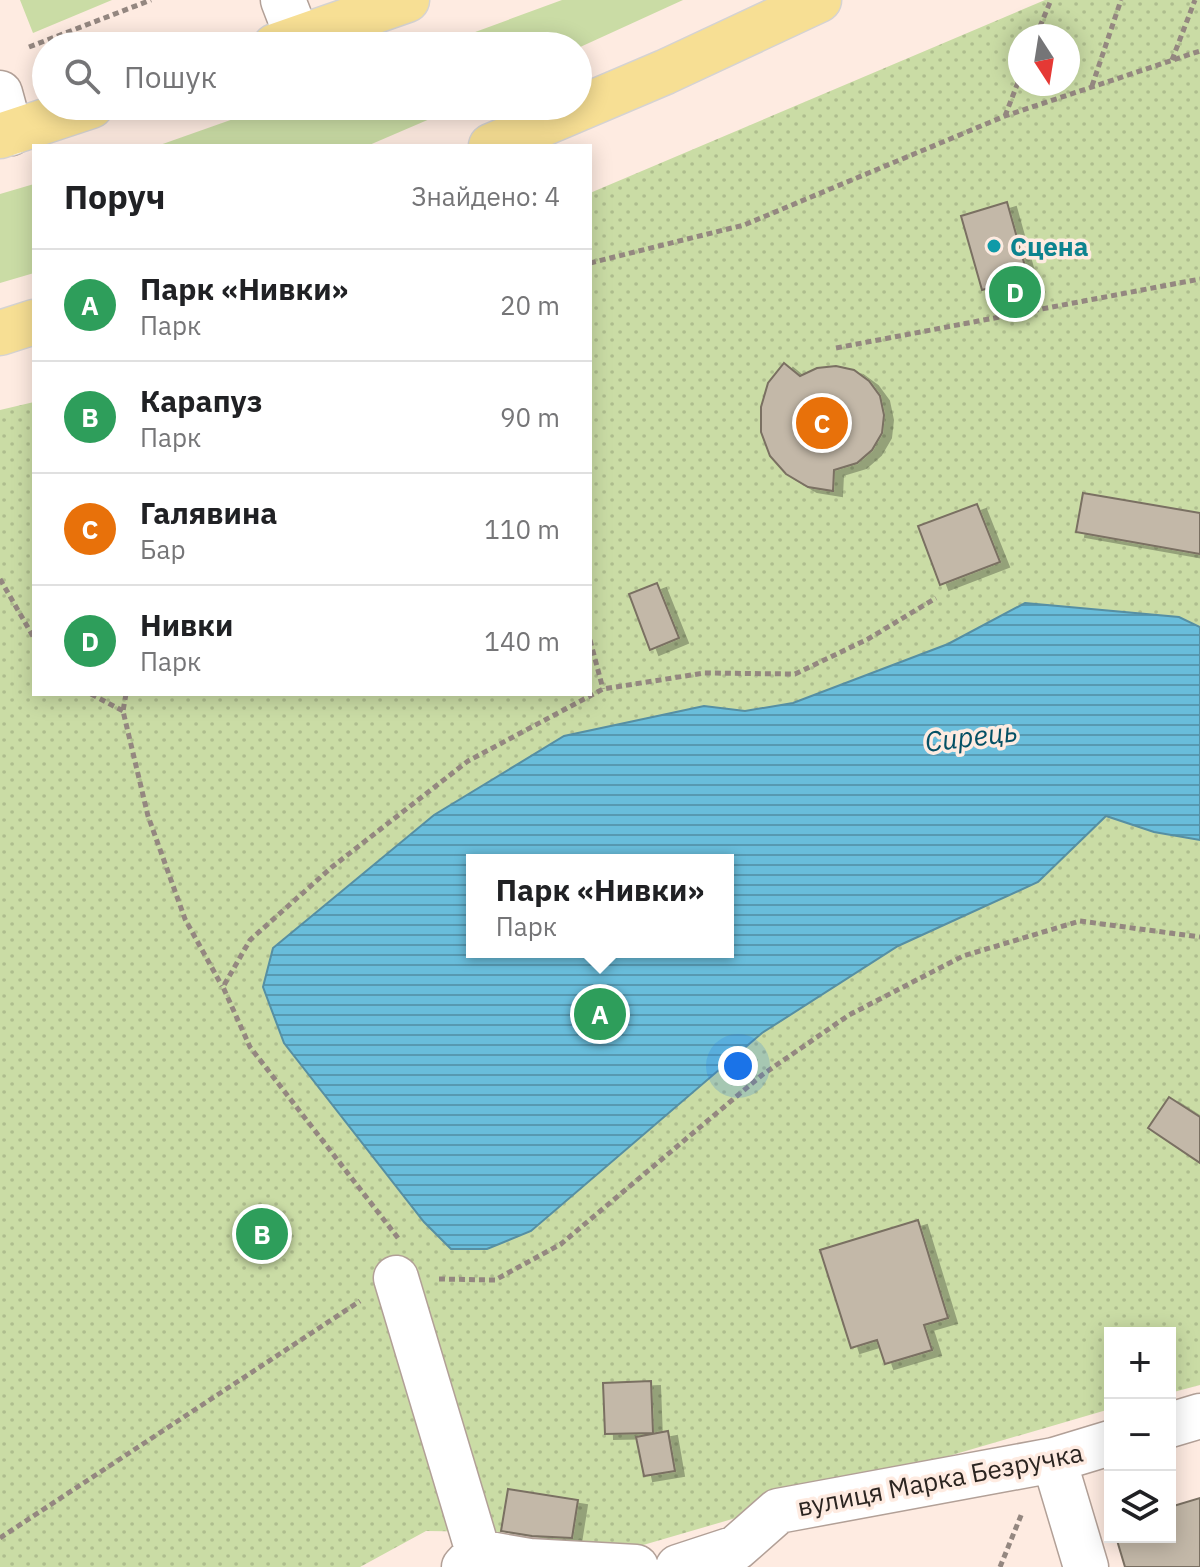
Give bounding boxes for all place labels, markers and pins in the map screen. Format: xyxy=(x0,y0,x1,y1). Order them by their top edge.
place label: Сцена xyxy=(1010,229,1089,263)
marker: Сцена xyxy=(985,237,1003,255)
pin: D xyxy=(989,262,1041,322)
pin: C xyxy=(796,393,848,453)
pin: A xyxy=(574,984,626,1044)
pin: B xyxy=(236,1204,288,1264)

